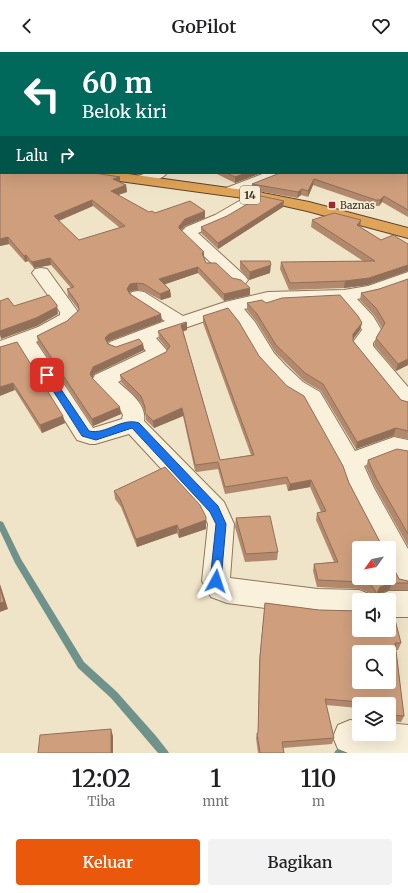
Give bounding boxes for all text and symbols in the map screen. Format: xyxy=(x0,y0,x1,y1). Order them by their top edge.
icon: back xyxy=(16,15,38,37)
text: GoPilot xyxy=(172,15,236,38)
icon: heart xyxy=(370,15,392,37)
text: 60 m xyxy=(82,65,152,101)
icon: left xyxy=(16,68,68,120)
text: Belok kiri xyxy=(82,100,167,123)
icon: right xyxy=(56,144,78,166)
text: Lalu xyxy=(16,146,48,165)
road number: 14 xyxy=(240,186,260,204)
place label: Baznas xyxy=(340,199,375,212)
marker: Baznas xyxy=(327,200,337,210)
pin xyxy=(30,358,64,392)
icon: arrive xyxy=(36,364,58,386)
north arrow xyxy=(352,541,396,585)
map controls xyxy=(352,541,396,741)
position arrow xyxy=(195,560,237,602)
button: sound xyxy=(352,593,396,637)
button: search xyxy=(352,645,396,689)
button: layers xyxy=(352,697,396,741)
text: 12:02 xyxy=(72,763,131,794)
text: 1 xyxy=(210,763,221,794)
text: 110 xyxy=(301,763,336,794)
text: Tiba xyxy=(87,793,115,810)
text: mnt xyxy=(203,793,229,810)
text: m xyxy=(312,793,325,810)
button: Keluar xyxy=(16,839,200,885)
button: Bagikan xyxy=(208,839,392,885)

